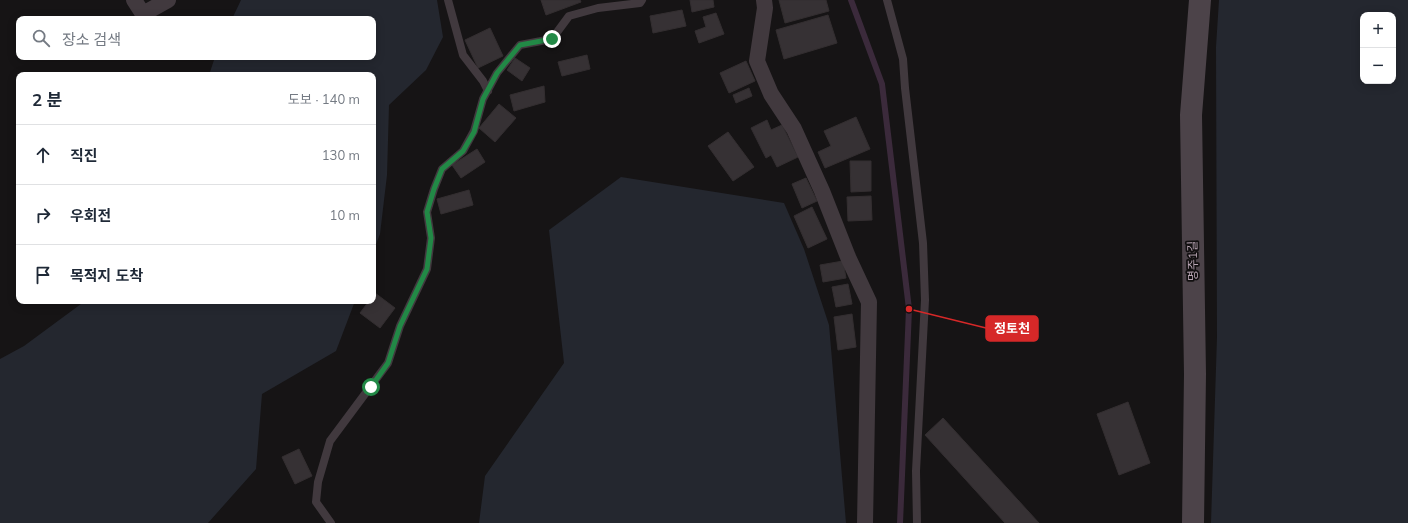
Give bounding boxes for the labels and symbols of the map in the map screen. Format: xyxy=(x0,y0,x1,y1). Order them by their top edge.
route end xyxy=(543,30,561,48)
street label: 명주1길 xyxy=(1185,241,1200,281)
callout: 정토천 xyxy=(986,316,1038,341)
text: 정토천 xyxy=(994,320,1030,336)
route start xyxy=(362,378,380,396)

